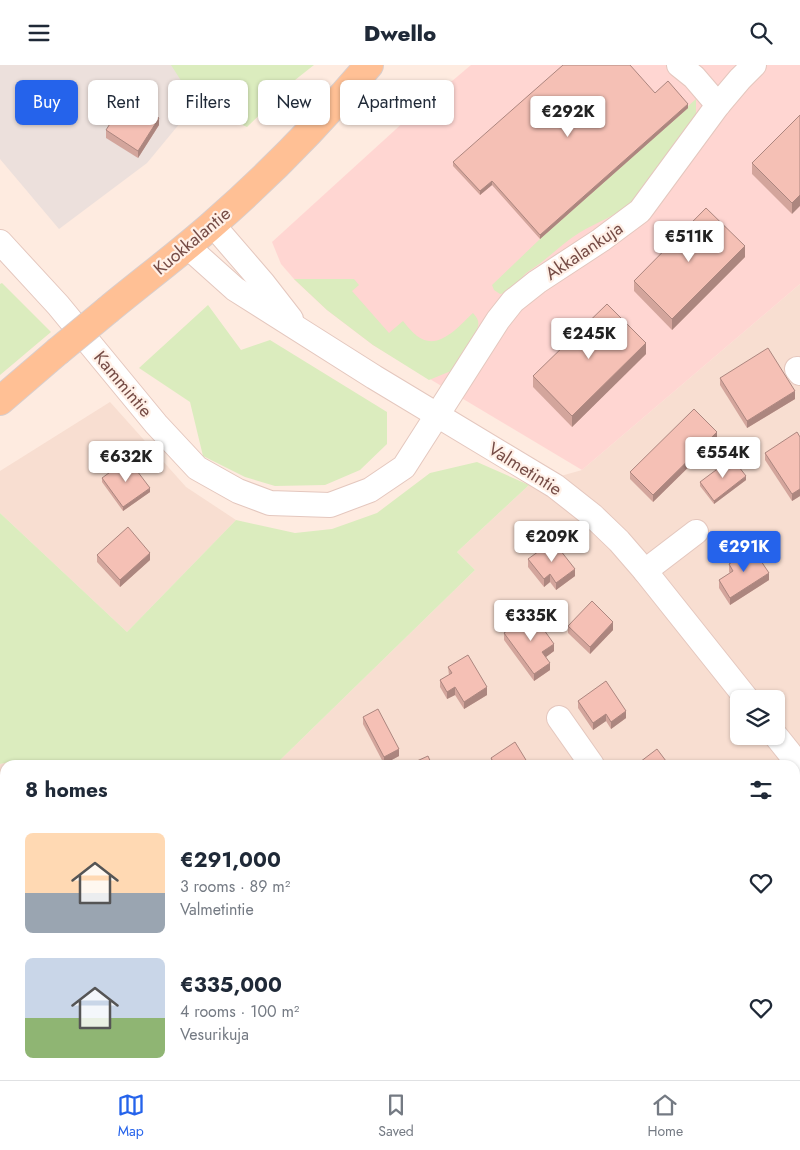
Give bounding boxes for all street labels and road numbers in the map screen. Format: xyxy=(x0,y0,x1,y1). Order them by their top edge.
street label: Kuokkalantie xyxy=(148,201,236,281)
street label: Akkalankuja xyxy=(540,215,628,287)
street label: Kammintie xyxy=(88,345,158,423)
street label: Valmetintie xyxy=(483,436,567,502)

